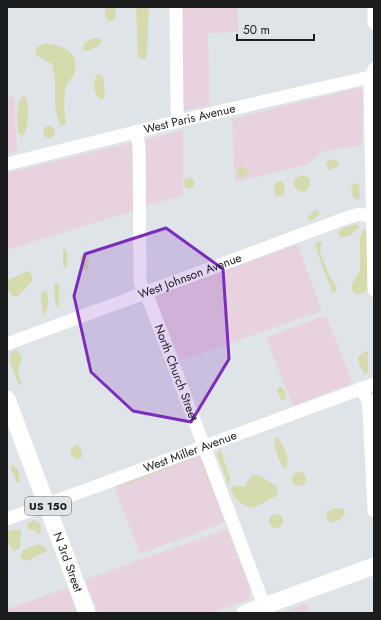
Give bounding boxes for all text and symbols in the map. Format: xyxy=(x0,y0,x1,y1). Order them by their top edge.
scale bar xyxy=(237,16,314,42)
text: 50 m xyxy=(243,21,270,39)
street label: West Paris Avenue xyxy=(142,99,237,138)
street label: West Johnson Avenue xyxy=(135,249,244,304)
street label: North Church Street xyxy=(150,322,203,424)
street label: West Miller Avenue xyxy=(141,426,239,477)
road number: US 150 xyxy=(25,497,71,515)
street label: N 3rd Street xyxy=(49,529,87,595)

